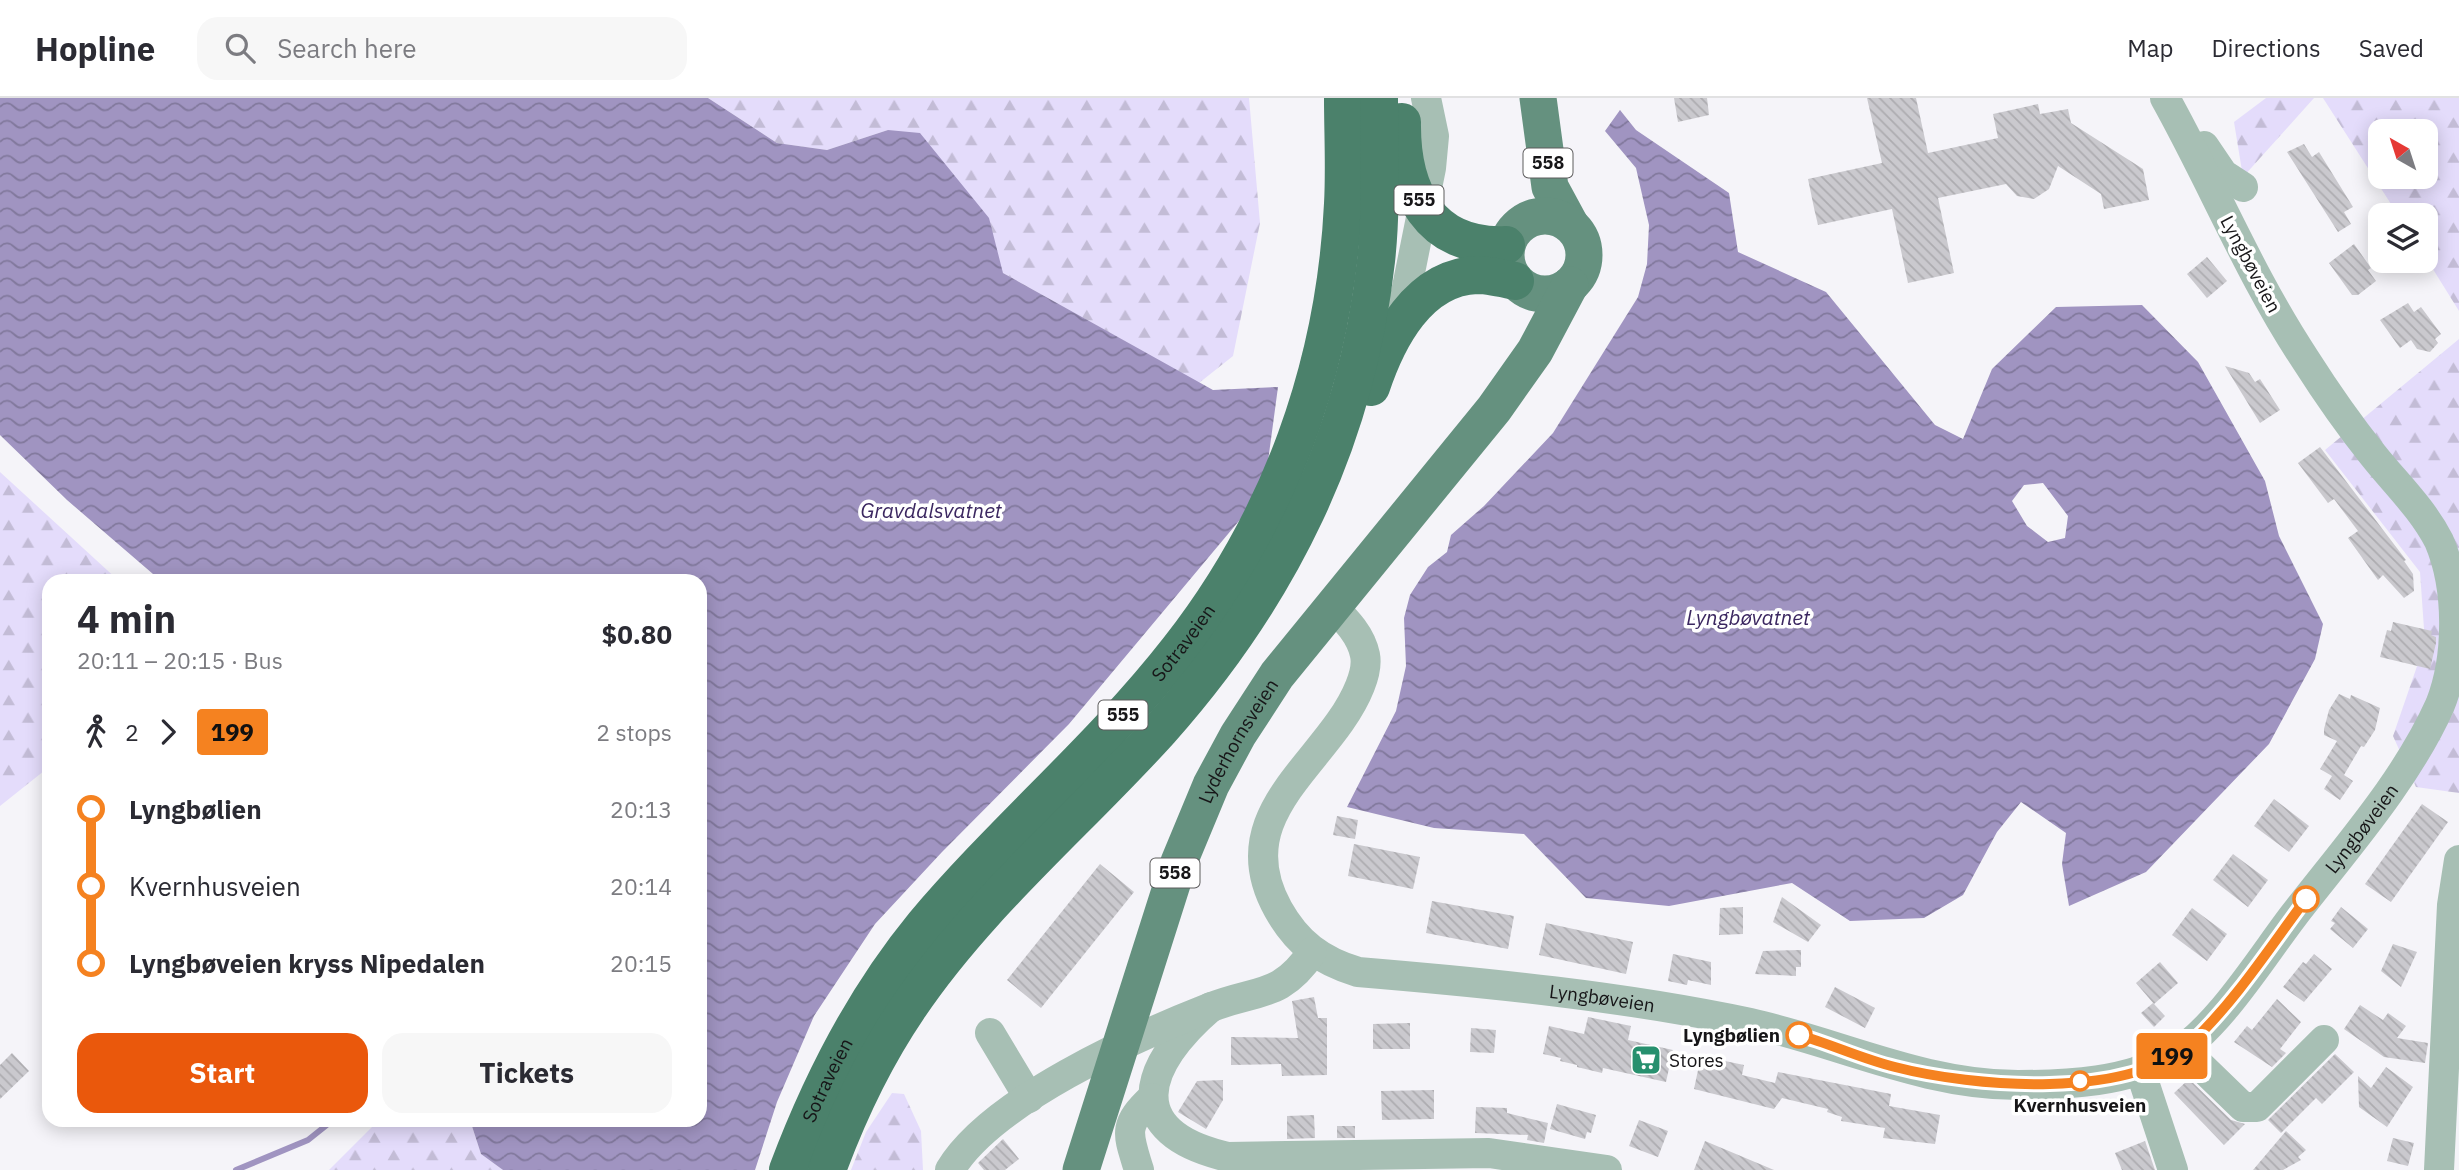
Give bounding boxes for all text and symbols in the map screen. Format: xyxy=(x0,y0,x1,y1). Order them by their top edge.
search box xyxy=(197,17,687,80)
text: Hopline xyxy=(35,27,155,70)
icon: search xyxy=(221,29,259,67)
text: Search here xyxy=(277,31,417,65)
text: Map xyxy=(2127,32,2173,64)
text: Directions xyxy=(2211,32,2321,64)
text: Saved xyxy=(2359,32,2424,64)
north arrow xyxy=(2368,119,2438,189)
map controls xyxy=(2368,119,2438,273)
road number: 558 xyxy=(1524,149,1572,178)
road number: 555 xyxy=(1394,186,1444,214)
button: layers xyxy=(2368,203,2438,273)
street label: Lyngbøveien xyxy=(2215,211,2287,317)
water label: Gravdalsvatnet xyxy=(860,496,1003,524)
text: 4 min xyxy=(77,594,176,643)
street label: Sotraveien xyxy=(1146,599,1220,686)
water label: Lyngbøvatnet xyxy=(1686,603,1811,631)
text: $0.80 xyxy=(602,617,672,651)
text: 20:11 – 20:15 · Bus xyxy=(77,645,283,675)
street label: Lyderhornsveien xyxy=(1193,674,1283,807)
road number: 555 xyxy=(1098,700,1148,730)
icon: walk xyxy=(77,713,115,751)
icon: forward xyxy=(149,713,187,751)
text: 199 xyxy=(211,716,254,748)
text: 2 xyxy=(125,717,139,747)
text: 2 stops xyxy=(596,717,672,747)
street label: Lyngbøveien xyxy=(2320,779,2403,878)
text: Lyngbølien xyxy=(129,792,262,826)
text: 20:13 xyxy=(610,794,672,824)
road number: 558 xyxy=(1150,858,1200,888)
text: Kvernhusveien xyxy=(129,869,301,903)
text: 20:14 xyxy=(610,871,672,901)
unlabelled marker xyxy=(2293,886,2319,912)
text: Lyngbøveien kryss Nipedalen xyxy=(129,946,485,980)
text: 20:15 xyxy=(610,948,672,978)
street label: Lyngbøveien xyxy=(1548,979,1657,1017)
marker: Lyngbølien xyxy=(1786,1022,1812,1048)
place label: Lyngbølien xyxy=(1683,1023,1780,1047)
button: Start xyxy=(77,1033,368,1113)
button: Tickets xyxy=(382,1033,672,1113)
line badge: 199 xyxy=(2132,1033,2212,1079)
street label: Sotraveien xyxy=(797,1034,858,1126)
text: 199 xyxy=(2150,1040,2194,1072)
supermarket icon: Stores xyxy=(1629,1043,1663,1077)
place label: Stores xyxy=(1669,1048,1724,1072)
marker: Kvernhusveien xyxy=(2070,1071,2090,1091)
place label: Kvernhusveien xyxy=(2014,1093,2146,1117)

